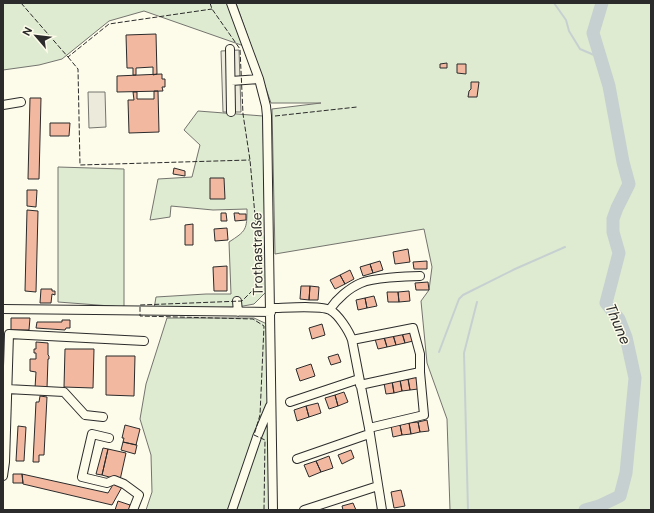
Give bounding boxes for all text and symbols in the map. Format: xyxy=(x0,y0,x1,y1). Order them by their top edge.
north arrow xyxy=(16,16,56,56)
text: N xyxy=(19,24,35,38)
street label: Trothastraße xyxy=(247,212,267,296)
water label: Thune xyxy=(600,300,636,348)

